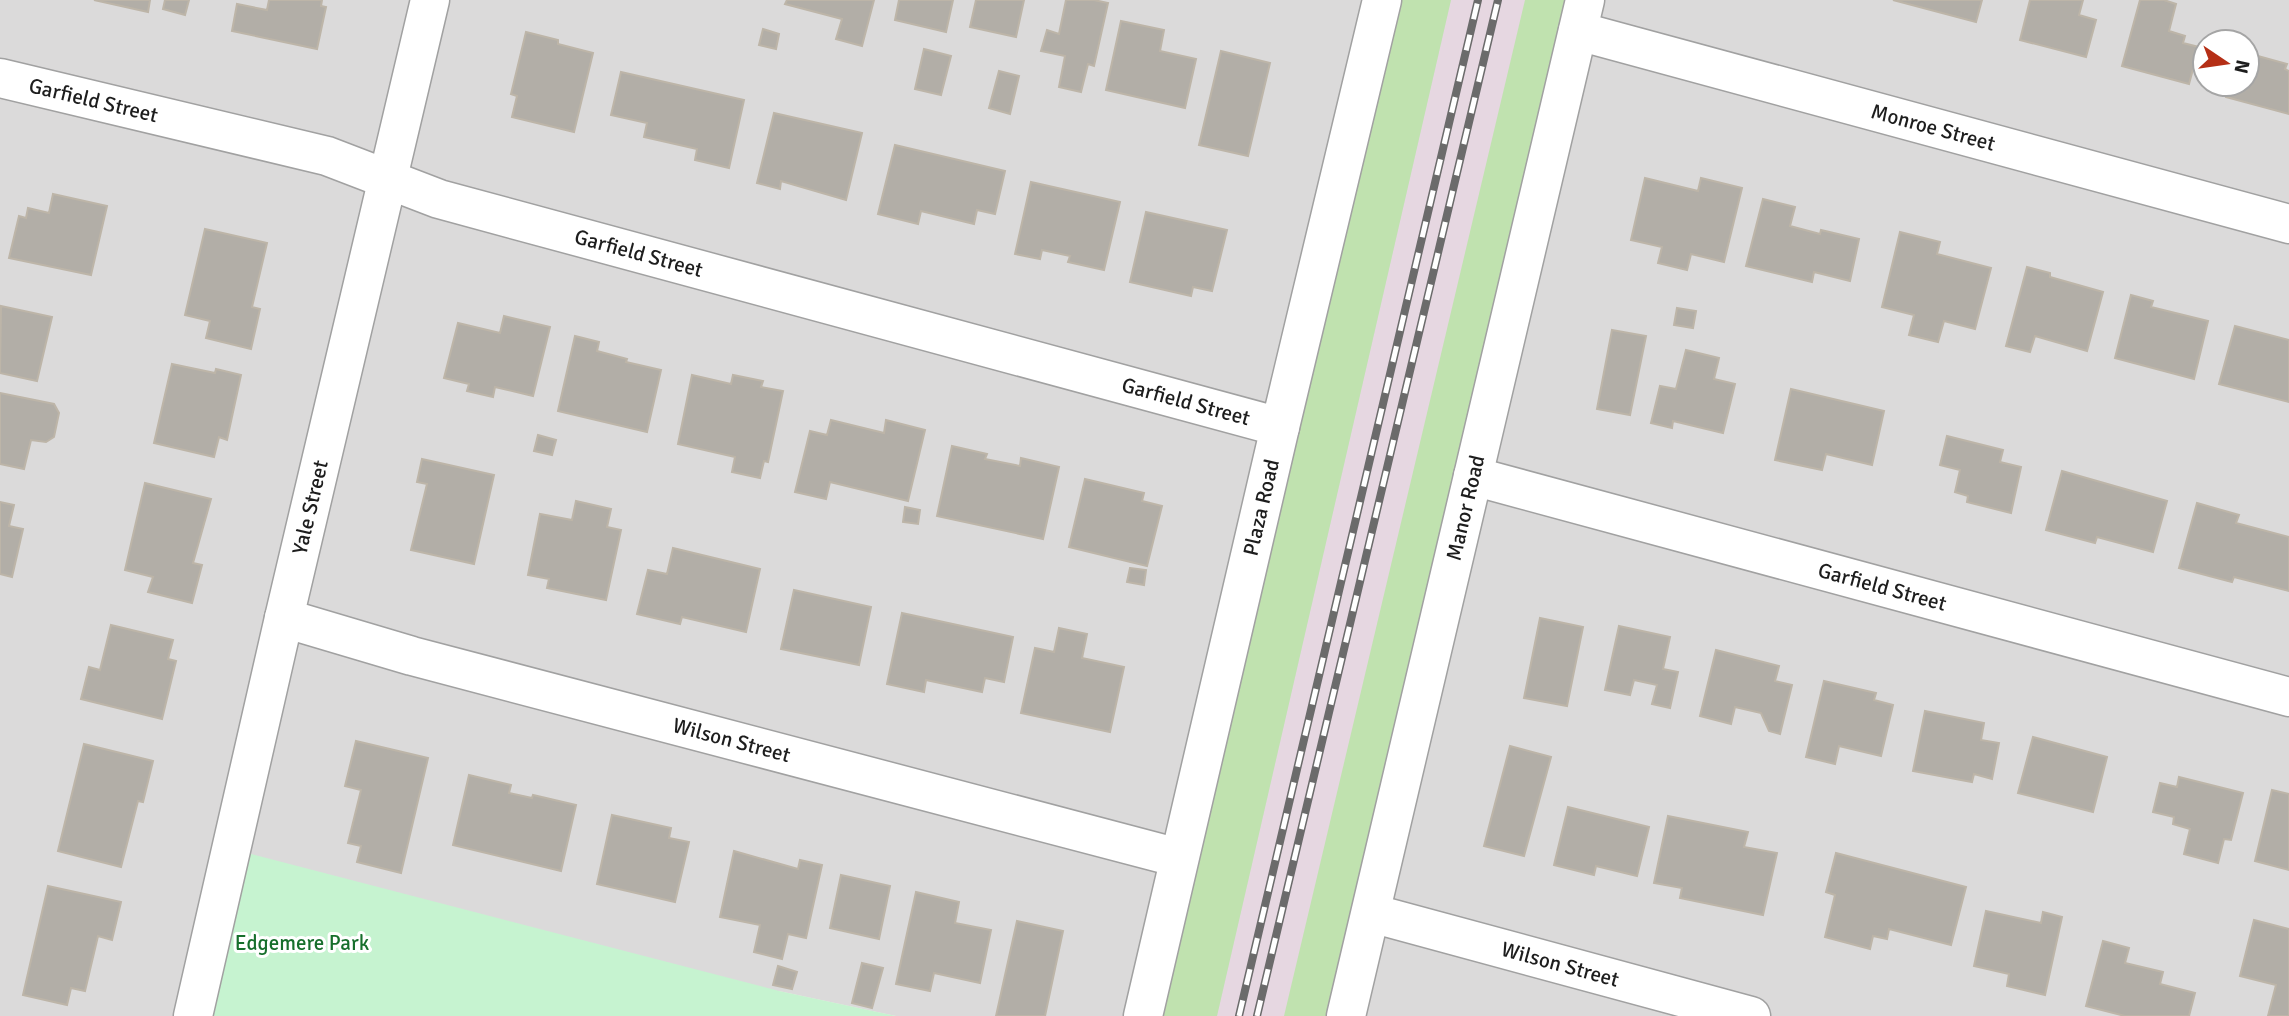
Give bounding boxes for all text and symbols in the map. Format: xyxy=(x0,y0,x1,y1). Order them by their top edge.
north arrow xyxy=(2191,28,2261,98)
text: N xyxy=(2228,57,2255,76)
street label: Garfield Street xyxy=(26,72,161,128)
street label: Monroe Street xyxy=(1868,98,1998,157)
street label: Garfield Street xyxy=(572,223,706,283)
street label: Garfield Street xyxy=(1119,372,1253,431)
street label: Manor Road xyxy=(1441,453,1490,563)
street label: Plaza Road xyxy=(1237,457,1285,558)
street label: Yale Street xyxy=(286,458,334,557)
street label: Garfield Street xyxy=(1815,557,1949,617)
street label: Wilson Street xyxy=(670,712,793,768)
park label: Edgemere Park xyxy=(235,930,370,956)
street label: Wilson Street xyxy=(1499,936,1622,993)

